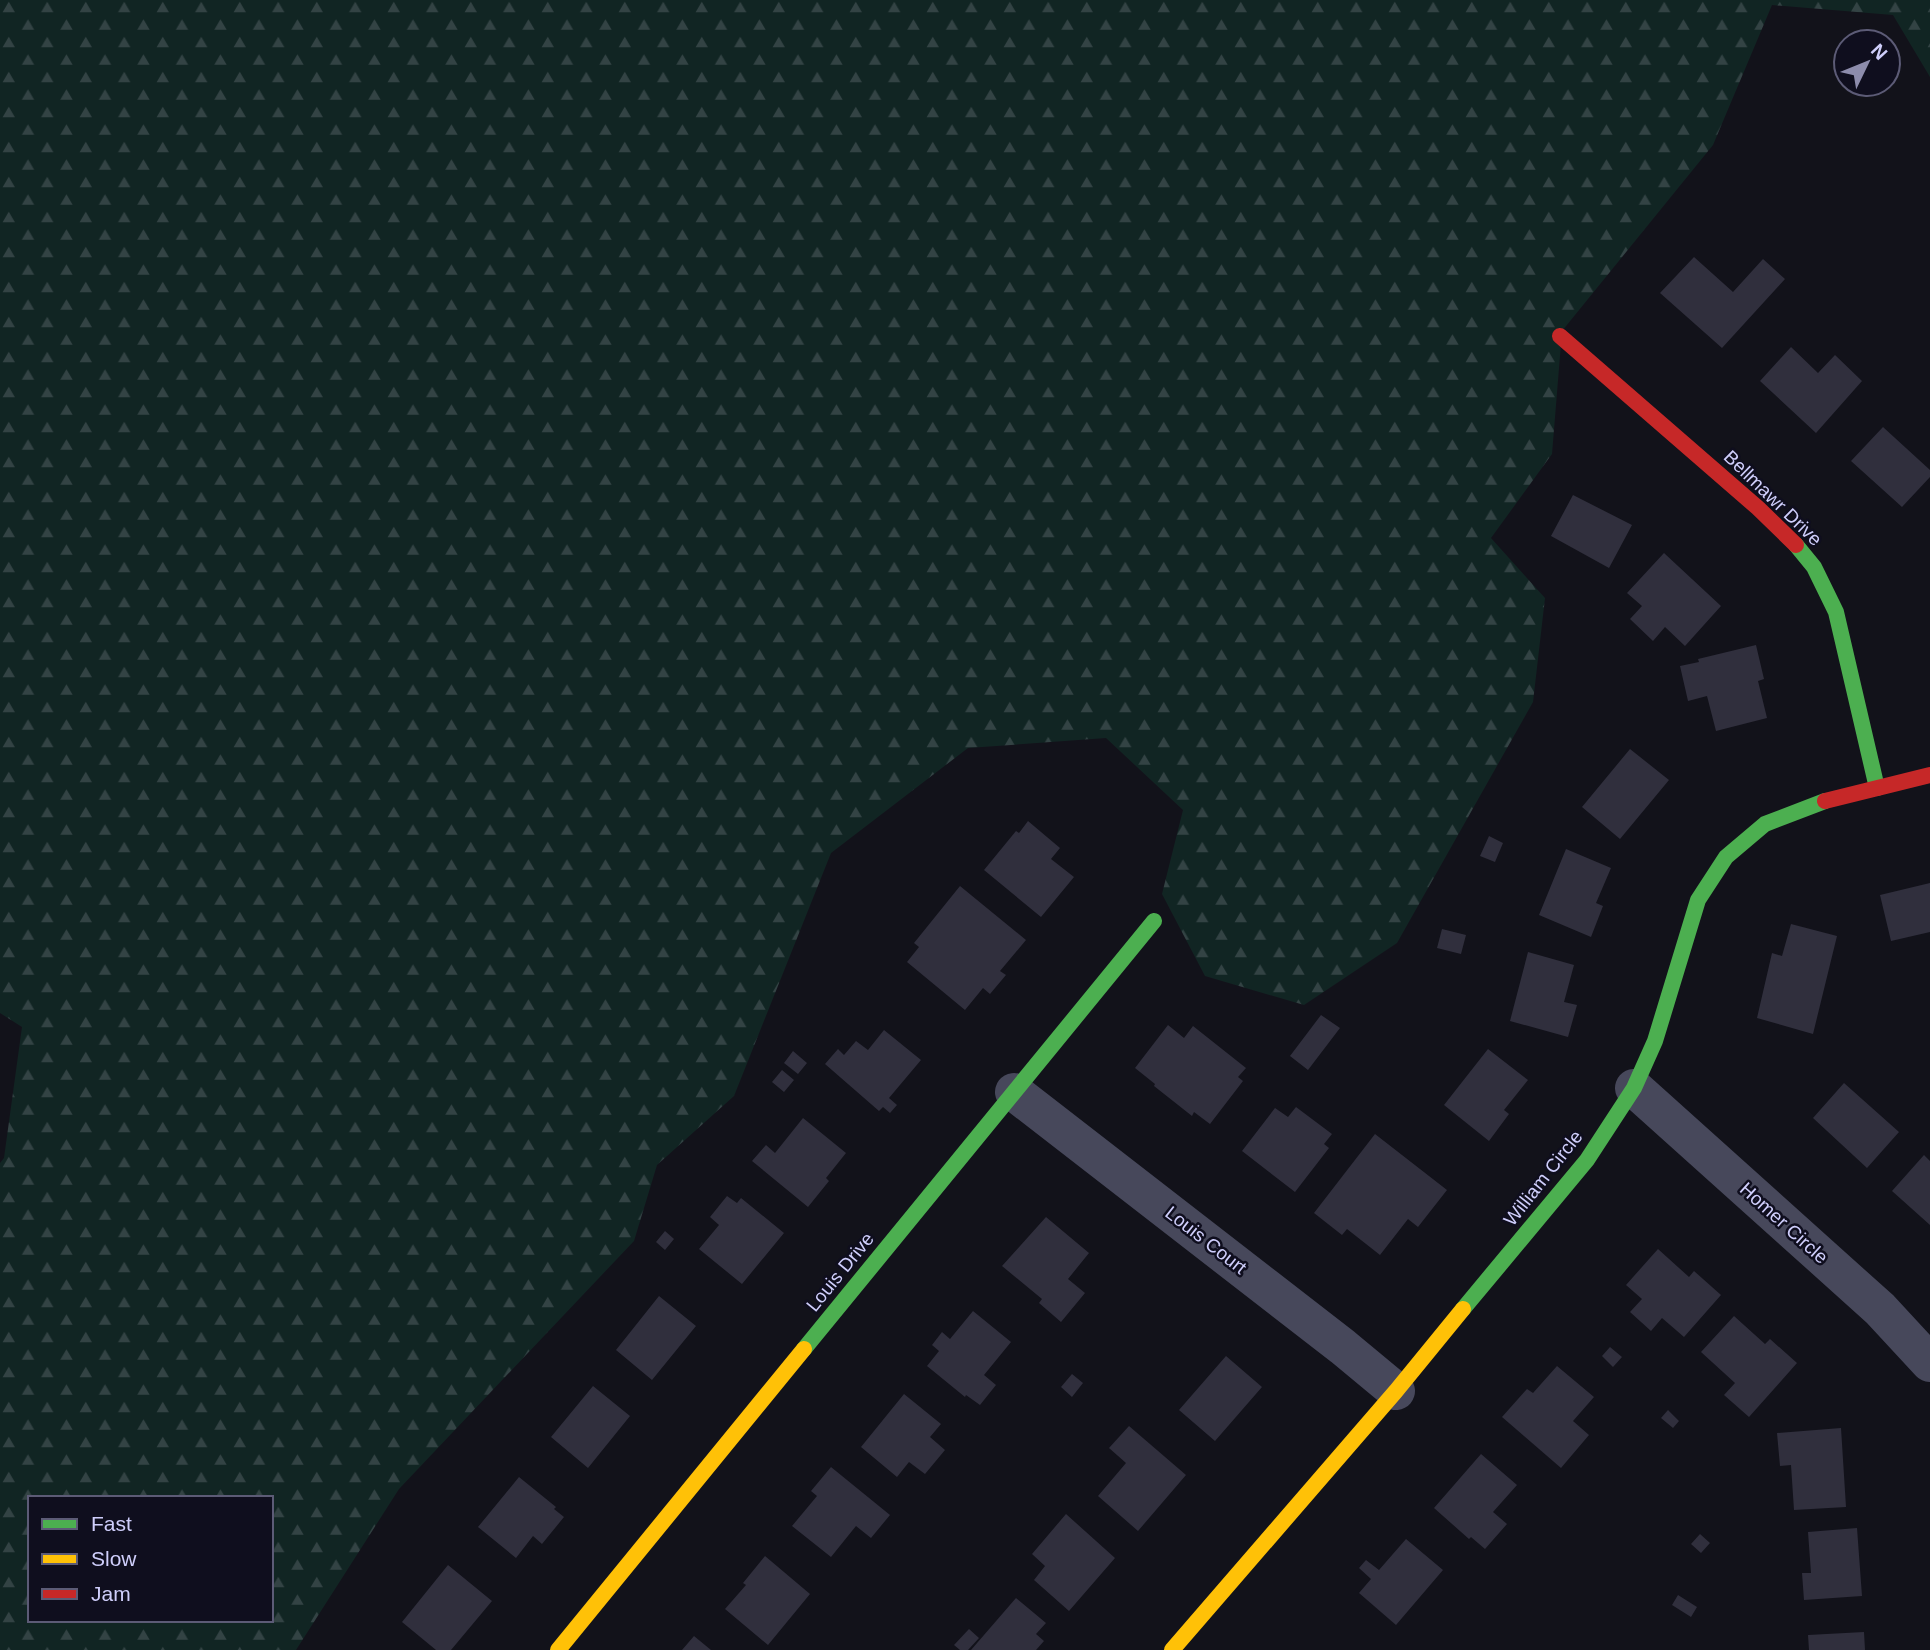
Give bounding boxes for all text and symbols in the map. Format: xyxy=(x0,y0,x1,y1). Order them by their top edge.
north arrow xyxy=(1832,28,1902,98)
text: N xyxy=(1867,40,1891,64)
street label: Bellmawr Drive xyxy=(1720,446,1826,550)
street label: William Circle xyxy=(1499,1126,1587,1230)
street label: Homer Circle xyxy=(1736,1178,1832,1268)
street label: Louis Court xyxy=(1161,1202,1251,1279)
street label: Louis Drive xyxy=(802,1228,878,1316)
legend xyxy=(28,1496,273,1622)
text: Fast xyxy=(91,1512,132,1535)
text: Slow xyxy=(91,1547,137,1570)
text: Jam xyxy=(91,1582,131,1605)

